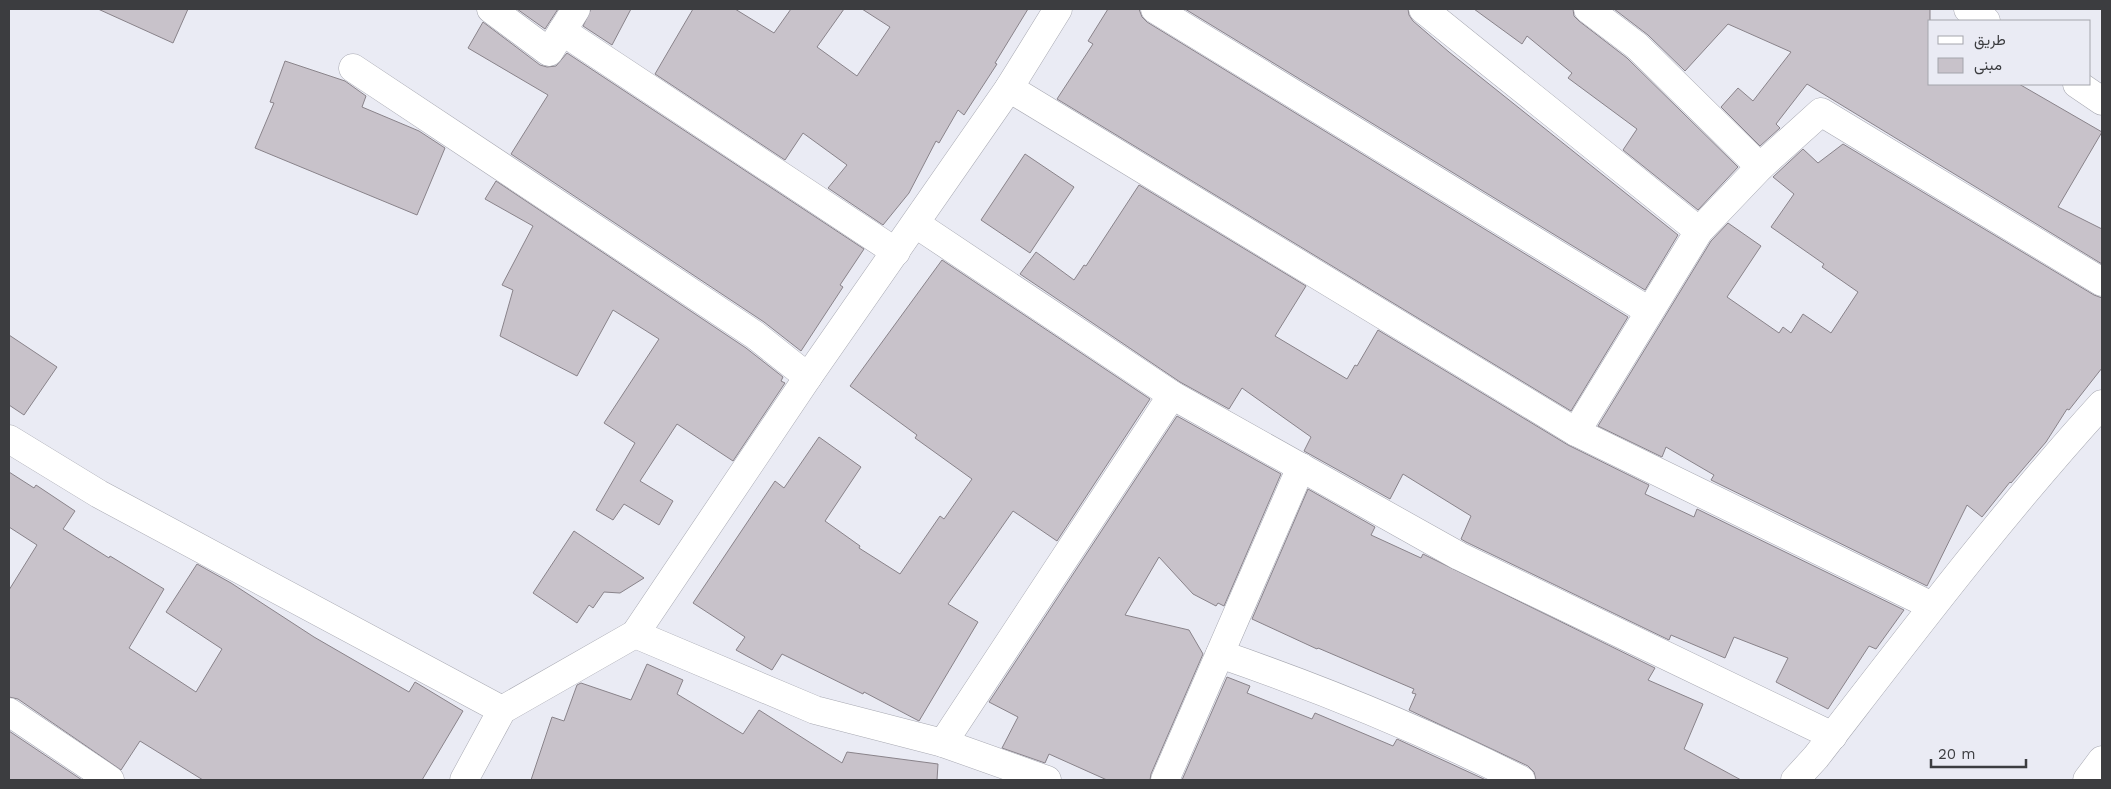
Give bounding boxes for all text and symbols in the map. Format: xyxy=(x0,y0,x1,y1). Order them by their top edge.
legend xyxy=(1928,20,2091,85)
text: طريق xyxy=(1974,31,2006,50)
text: مبنى xyxy=(1974,56,2002,75)
scale bar xyxy=(1931,736,2026,768)
text: 20 m xyxy=(1938,745,1976,763)

